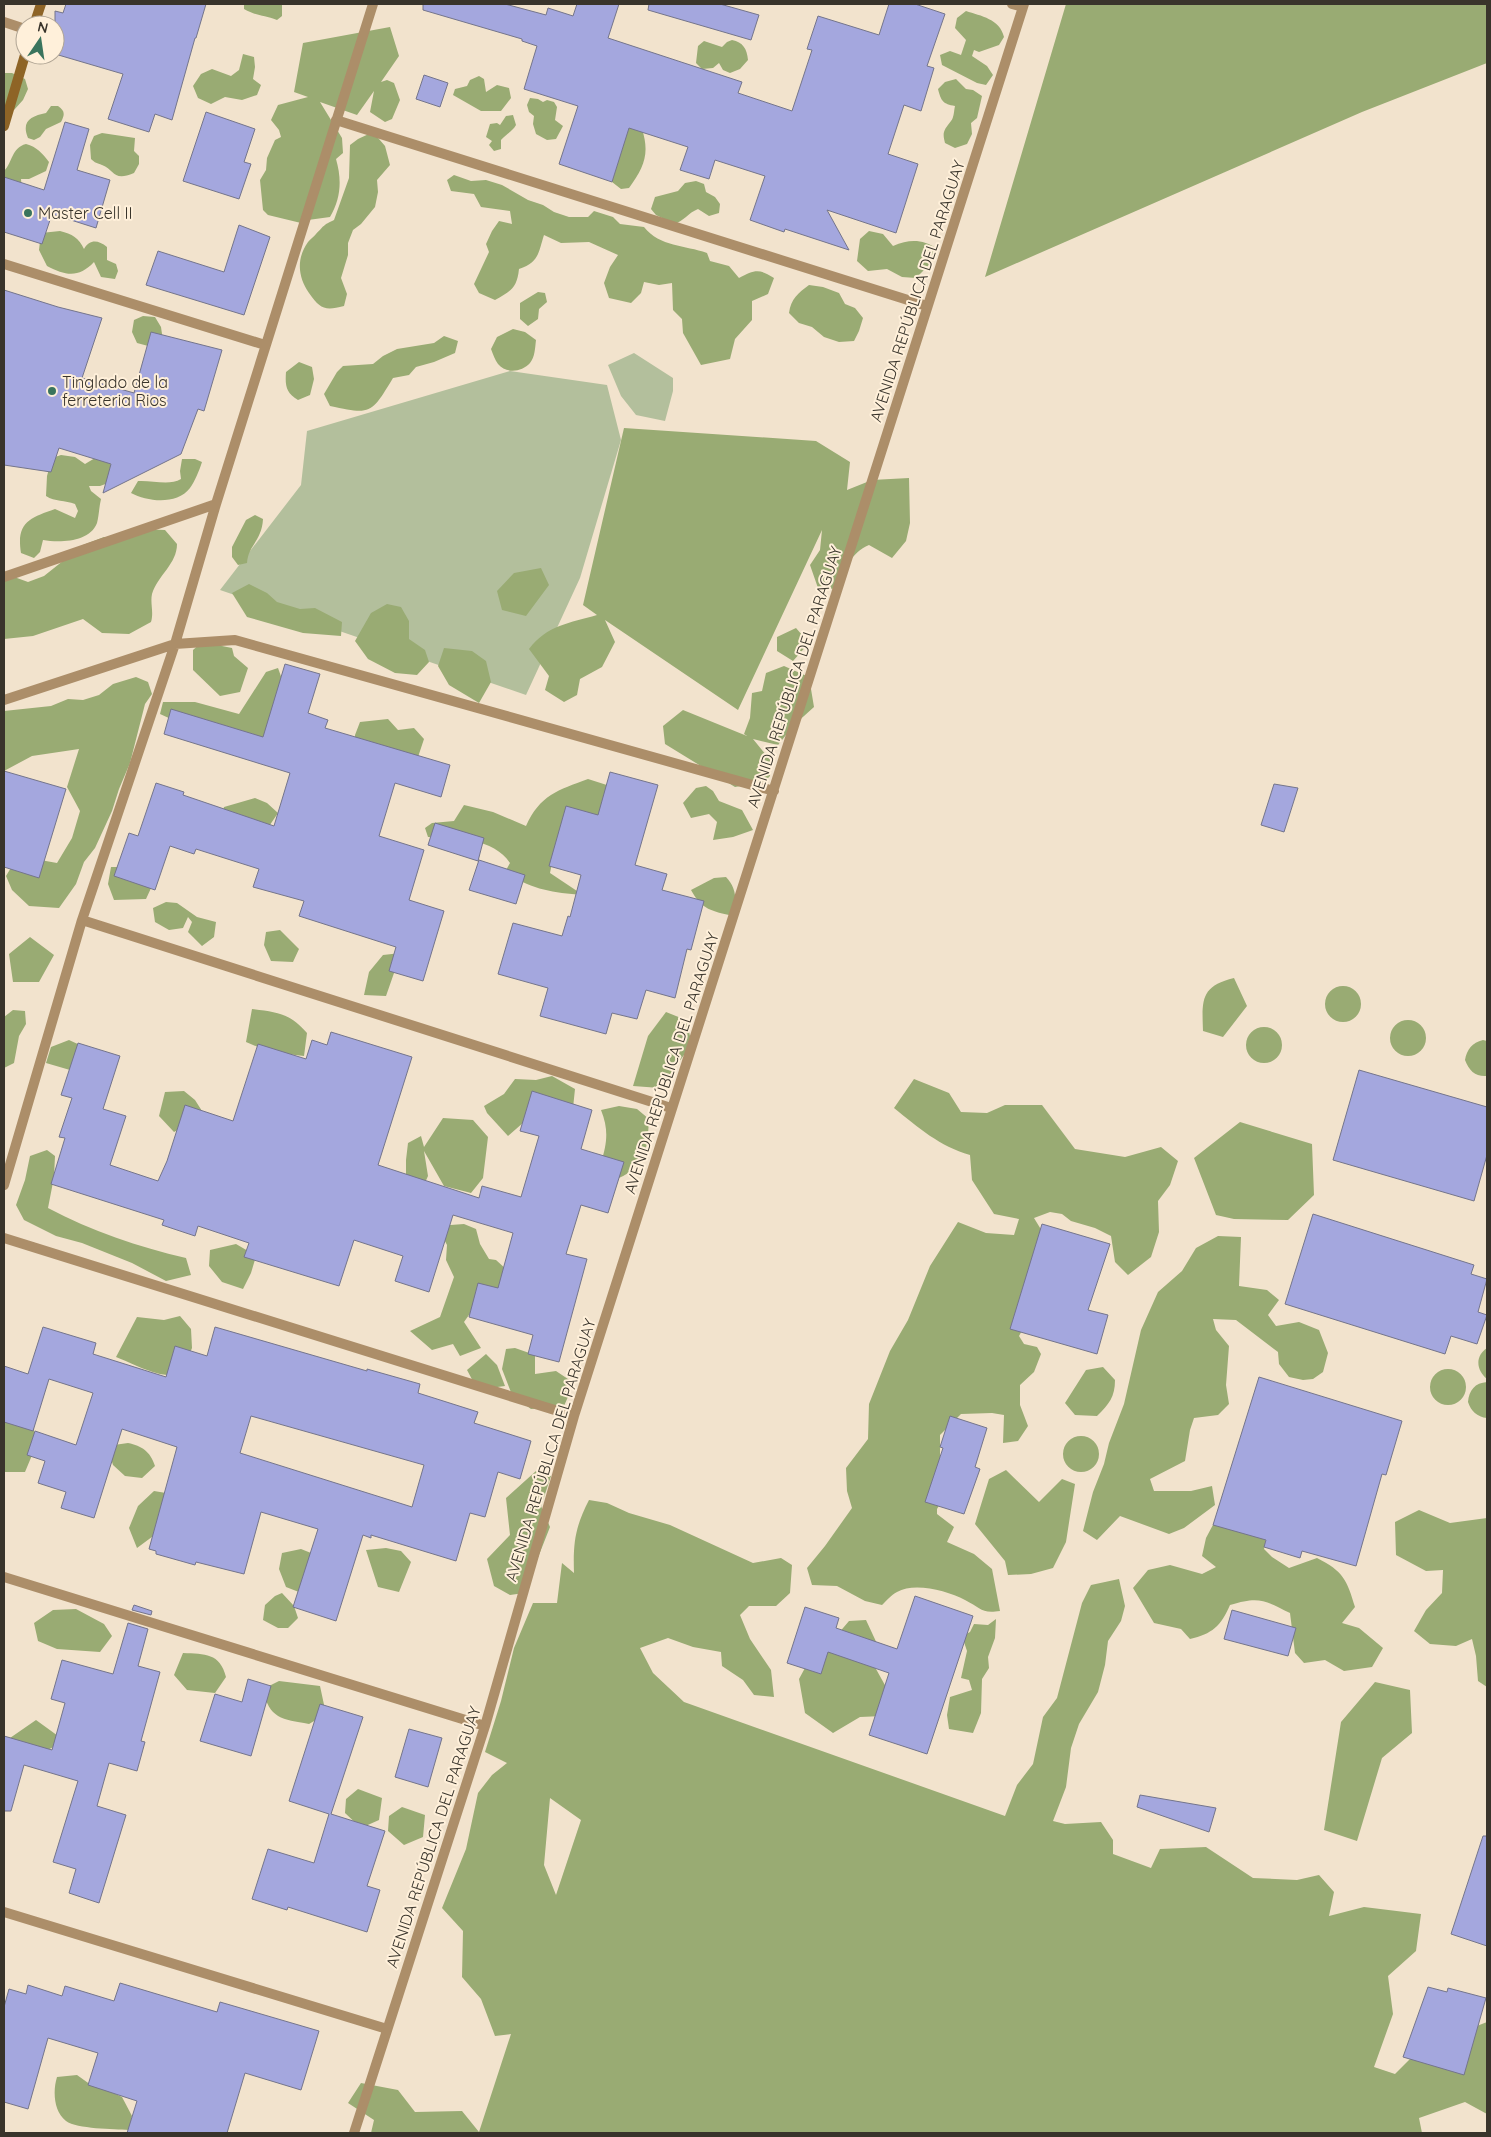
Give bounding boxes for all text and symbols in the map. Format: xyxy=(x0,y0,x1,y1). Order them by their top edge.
north arrow xyxy=(15,15,65,65)
text: N xyxy=(36,17,50,37)
street label: AVENIDA REPÚBLICA DEL PARAGUAY xyxy=(865,158,969,424)
place label: Master Cell II xyxy=(38,203,133,223)
marker: Master Cell II xyxy=(22,207,34,219)
place label: Tinglado de la ferreteria Rios xyxy=(62,372,168,410)
marker: Tinglado de la ferreteria Rios xyxy=(46,385,58,397)
street label: AVENIDA REPÚBLICA DEL PARAGUAY xyxy=(742,544,846,810)
street label: AVENIDA REPÚBLICA DEL PARAGUAY xyxy=(619,930,723,1196)
street label: AVENIDA REPÚBLICA DEL PARAGUAY xyxy=(500,1316,600,1584)
street label: AVENIDA REPÚBLICA DEL PARAGUAY xyxy=(381,1704,485,1970)

